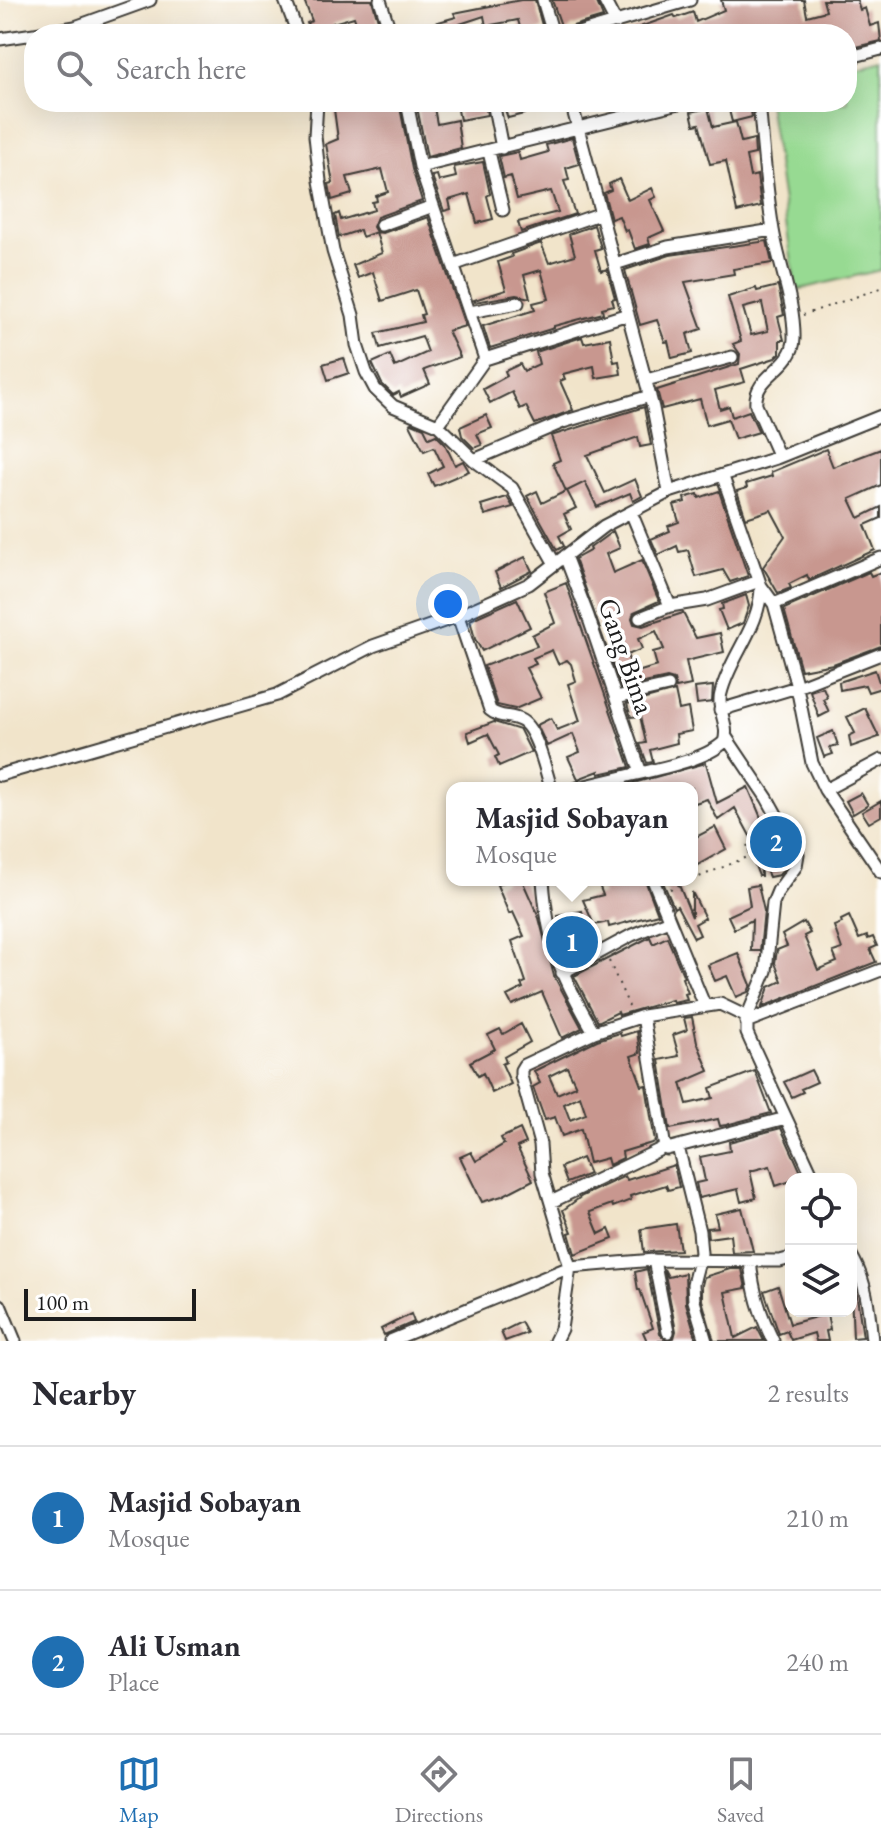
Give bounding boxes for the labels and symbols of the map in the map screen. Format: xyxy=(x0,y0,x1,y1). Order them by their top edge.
your location xyxy=(428,584,468,624)
street label: Gang Bima xyxy=(590,593,664,720)
pin: 2 xyxy=(750,812,802,872)
pin: 1 xyxy=(546,912,598,972)
scale bar xyxy=(24,1285,196,1321)

